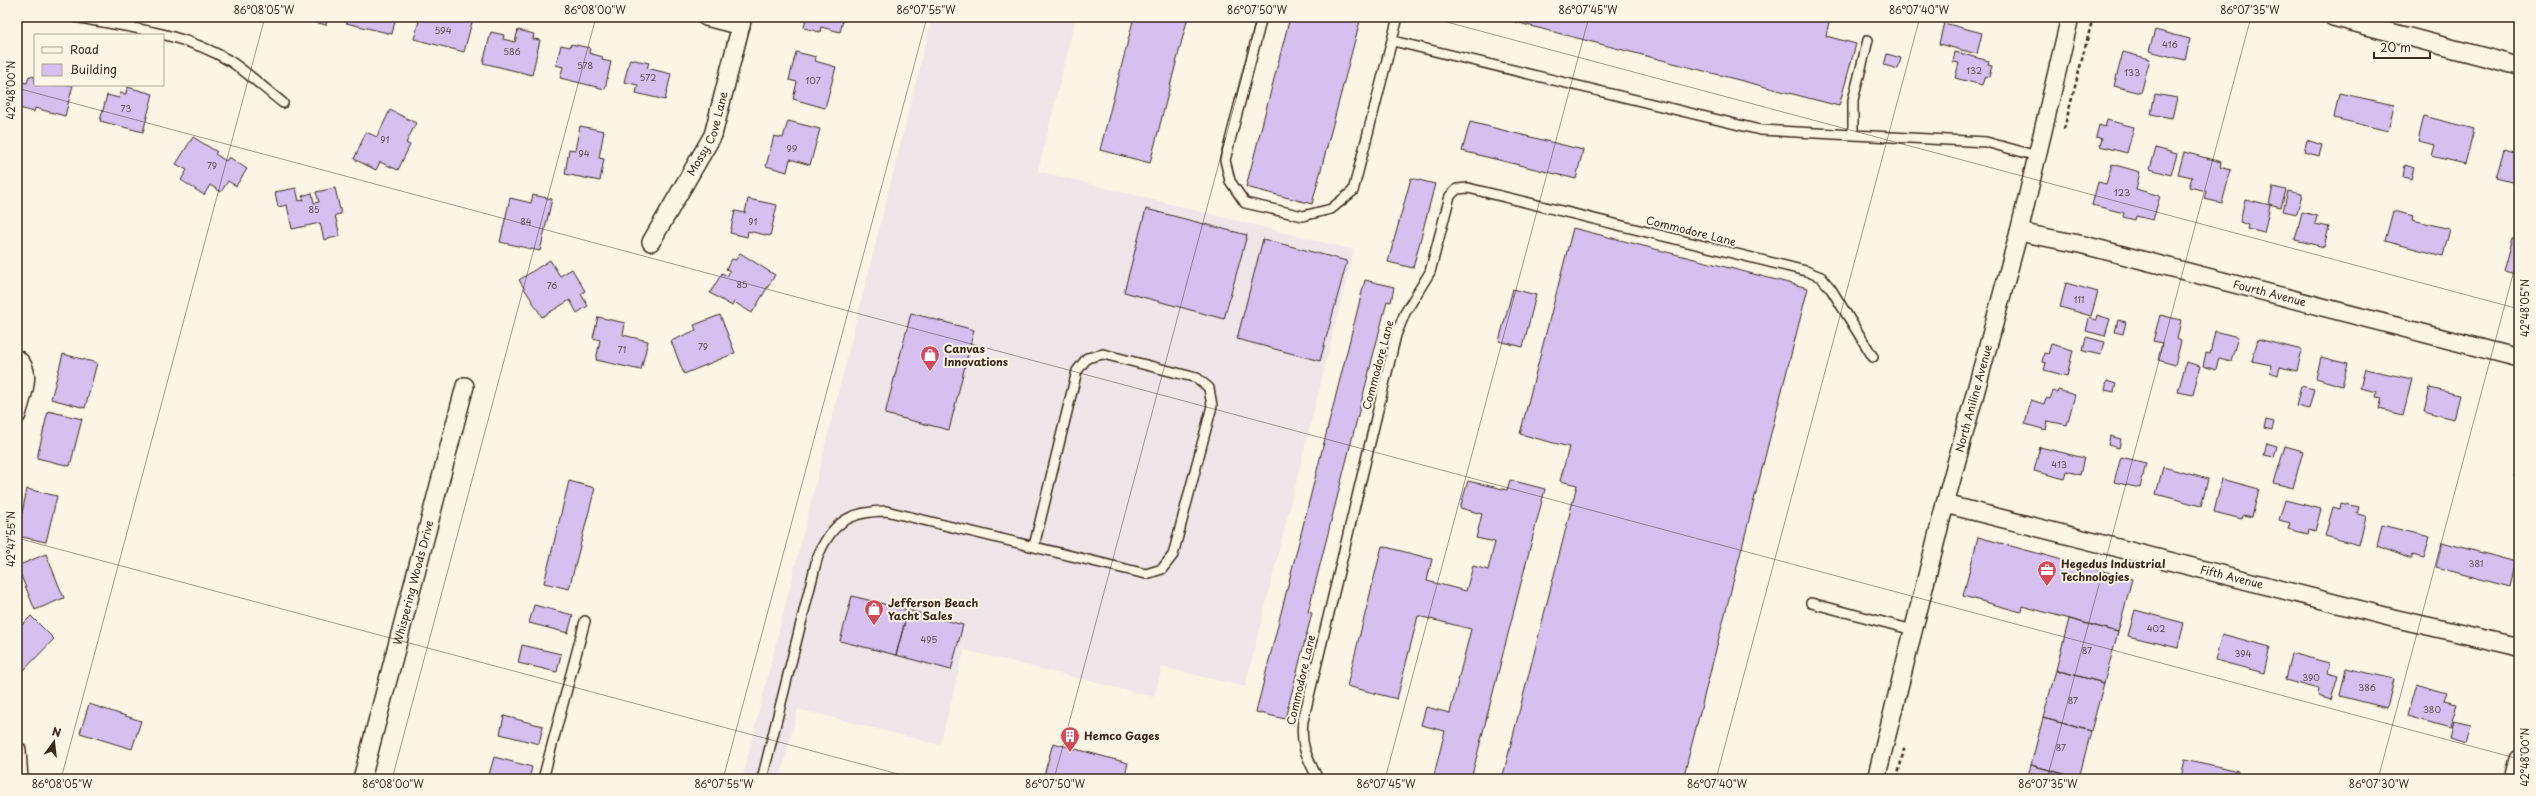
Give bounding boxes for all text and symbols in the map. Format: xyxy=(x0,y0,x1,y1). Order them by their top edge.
text: 86°08'05"W xyxy=(234,2,295,17)
text: 86°08'00"W xyxy=(564,2,627,17)
text: 86°07'55"W xyxy=(896,2,956,17)
text: 86°07'50"W xyxy=(1227,2,1288,17)
text: 86°07'45"W xyxy=(1558,2,1618,17)
text: 86°07'40"W xyxy=(1889,2,1950,17)
text: 86°07'35"W xyxy=(2220,2,2280,17)
house number: 594 xyxy=(434,23,452,37)
legend xyxy=(34,34,164,86)
scale bar xyxy=(2374,34,2430,60)
house number: 416 xyxy=(2162,37,2178,51)
text: 20 m xyxy=(2380,38,2411,56)
text: Road xyxy=(70,40,99,58)
house number: 586 xyxy=(503,44,521,58)
house number: 578 xyxy=(577,58,593,72)
text: 42°48'00"N xyxy=(3,60,18,119)
text: Building xyxy=(70,60,117,78)
house number: 132 xyxy=(1966,63,1982,77)
house number: 133 xyxy=(2124,65,2140,79)
house number: 572 xyxy=(640,70,656,84)
house number: 107 xyxy=(805,73,821,87)
street label: Mossy Cove Lane xyxy=(682,90,732,179)
house number: 73 xyxy=(121,101,131,115)
house number: 91 xyxy=(380,132,390,146)
house number: 99 xyxy=(787,141,798,155)
house number: 94 xyxy=(578,146,590,160)
house number: 79 xyxy=(207,158,217,172)
house number: 123 xyxy=(2114,185,2130,199)
house number: 85 xyxy=(308,202,320,216)
street label: Commodore Lane xyxy=(1644,211,1738,250)
house number: 84 xyxy=(520,214,532,228)
house number: 91 xyxy=(748,214,758,228)
street label: Fourth Avenue xyxy=(2231,275,2308,310)
house number: 85 xyxy=(736,277,748,291)
house number: 76 xyxy=(547,278,557,292)
text: 42°48'05"N xyxy=(2517,279,2532,337)
house number: 111 xyxy=(2074,292,2084,306)
street label: Commodore Lane xyxy=(1357,318,1398,412)
house number: 79 xyxy=(698,339,708,353)
place label: Canvas Innovations xyxy=(944,340,1008,370)
house number: 71 xyxy=(618,342,626,356)
street label: North Aniline Avenue xyxy=(1950,342,1996,454)
shop icon: Canvas Innovations xyxy=(919,344,941,372)
house number: 413 xyxy=(2051,457,2067,471)
text: 42°47'55"N xyxy=(3,511,18,567)
street label: Whispering Woods Drive xyxy=(389,518,437,647)
place label: Hegedus Industrial Technologies xyxy=(2061,555,2165,585)
house number: 381 xyxy=(2469,556,2483,570)
office icon: Hegedus Industrial Technologies xyxy=(2036,559,2058,587)
street label: Fifth Avenue xyxy=(2199,560,2265,593)
place label: Jefferson Beach Yacht Sales xyxy=(888,594,978,624)
shop icon: Jefferson Beach Yacht Sales xyxy=(863,598,885,626)
house number: 402 xyxy=(2147,621,2165,635)
house number: 495 xyxy=(921,632,937,646)
street label: Commodore Lane xyxy=(1282,633,1319,727)
house number: 87 xyxy=(2082,643,2092,657)
house number: 394 xyxy=(2235,646,2252,660)
house number: 390 xyxy=(2302,670,2320,684)
house number: 386 xyxy=(2358,680,2376,694)
house number: 87 xyxy=(2068,693,2078,707)
house number: 380 xyxy=(2423,702,2441,716)
north arrow xyxy=(34,722,74,762)
text: N xyxy=(50,723,63,741)
building icon: Hemco Gages xyxy=(1059,725,1081,753)
place label: Hemco Gages xyxy=(1084,727,1159,744)
text: 42°48'00"N xyxy=(2517,727,2532,786)
house number: 87 xyxy=(2056,740,2066,754)
text: 86°08'05"W xyxy=(32,776,93,791)
text: 86°08'00"W xyxy=(362,776,425,791)
text: 86°07'55"W xyxy=(694,776,754,791)
text: 86°07'50"W xyxy=(1025,776,1086,791)
text: 86°07'45"W xyxy=(1356,776,1416,791)
text: 86°07'40"W xyxy=(1687,776,1748,791)
text: 86°07'35"W xyxy=(2018,776,2078,791)
text: 86°07'30"W xyxy=(2349,776,2410,791)

